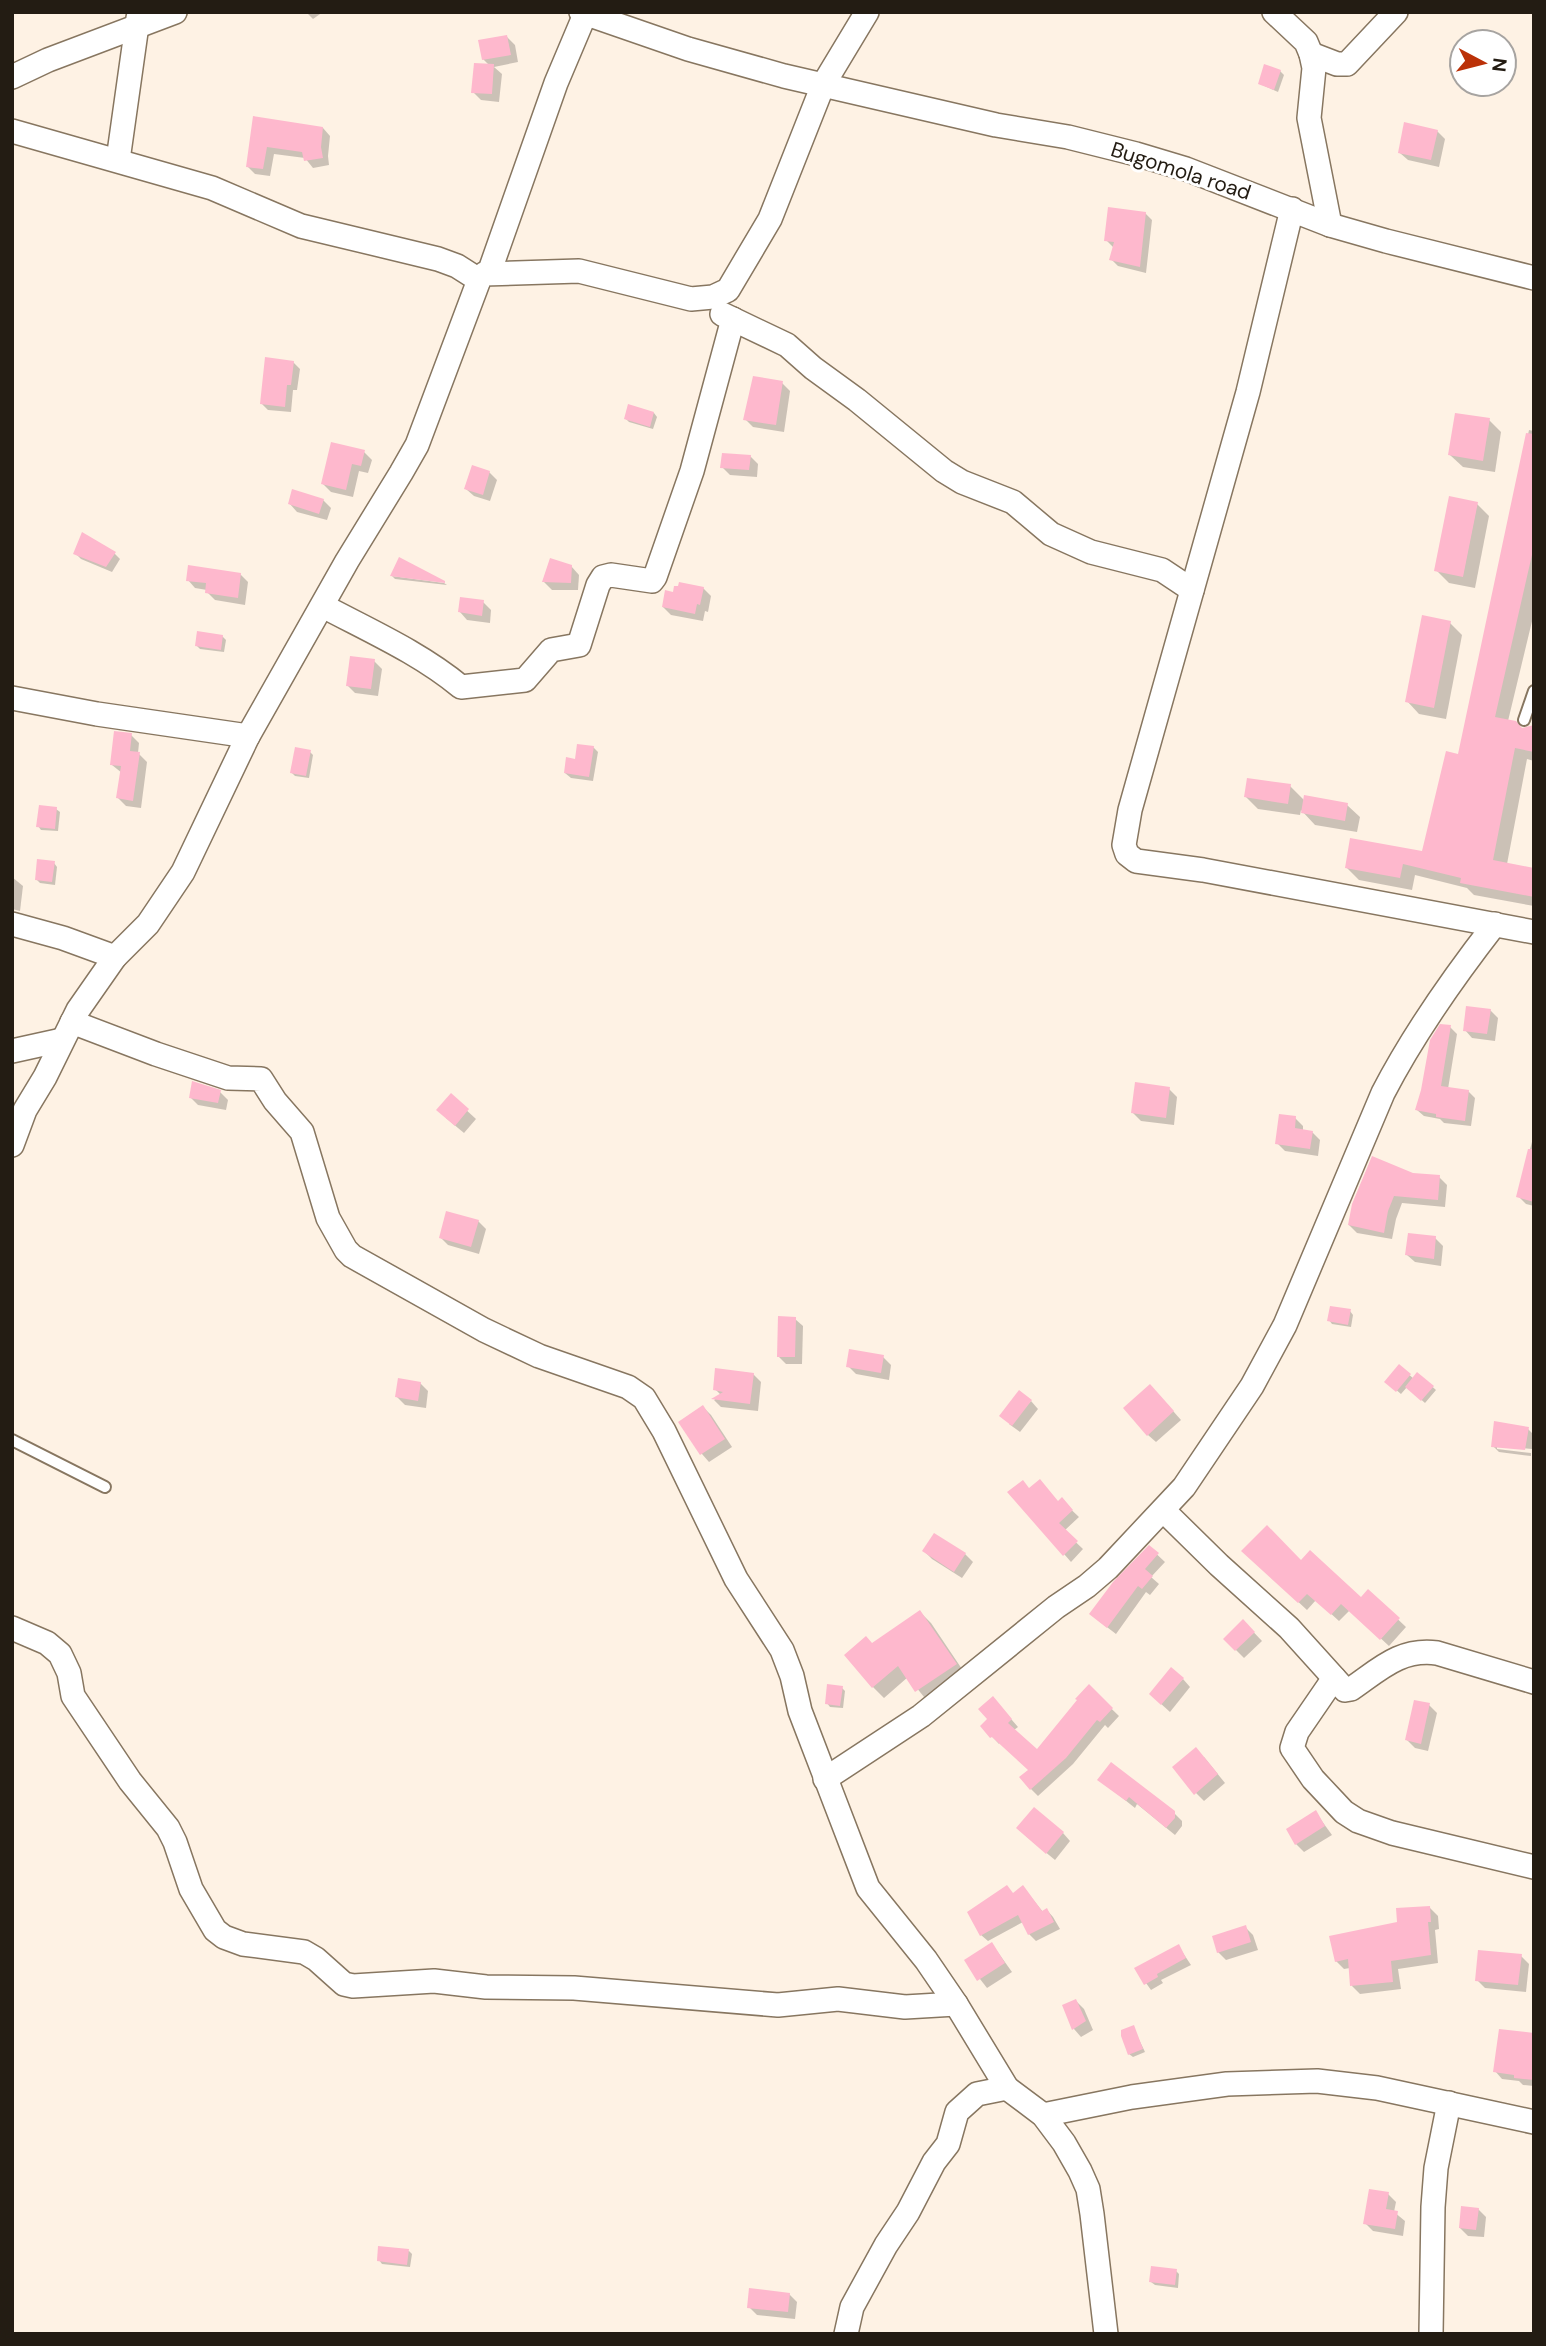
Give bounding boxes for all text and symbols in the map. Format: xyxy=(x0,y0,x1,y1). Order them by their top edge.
north arrow xyxy=(1448,28,1518,98)
text: N xyxy=(1486,57,1513,73)
street label: Bugomola road xyxy=(1107,135,1255,207)

